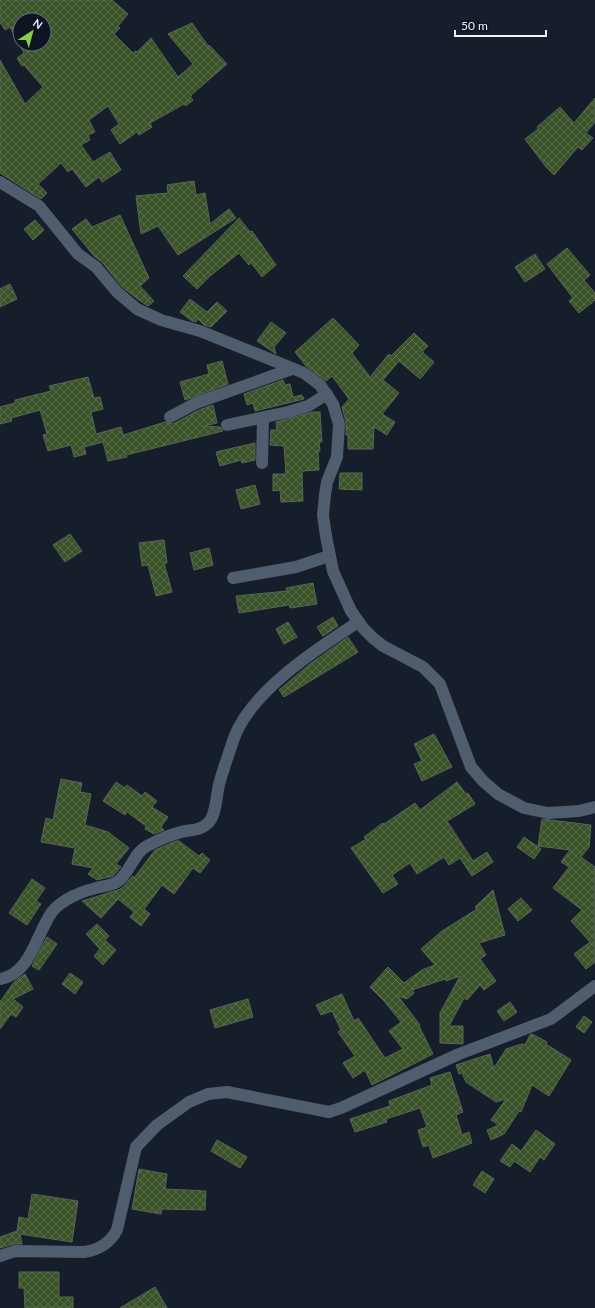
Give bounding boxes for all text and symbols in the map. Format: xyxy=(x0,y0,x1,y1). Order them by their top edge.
north arrow xyxy=(12,12,52,52)
scale bar xyxy=(455,12,546,38)
text: N xyxy=(31,16,45,31)
text: 50 m xyxy=(461,18,488,33)

